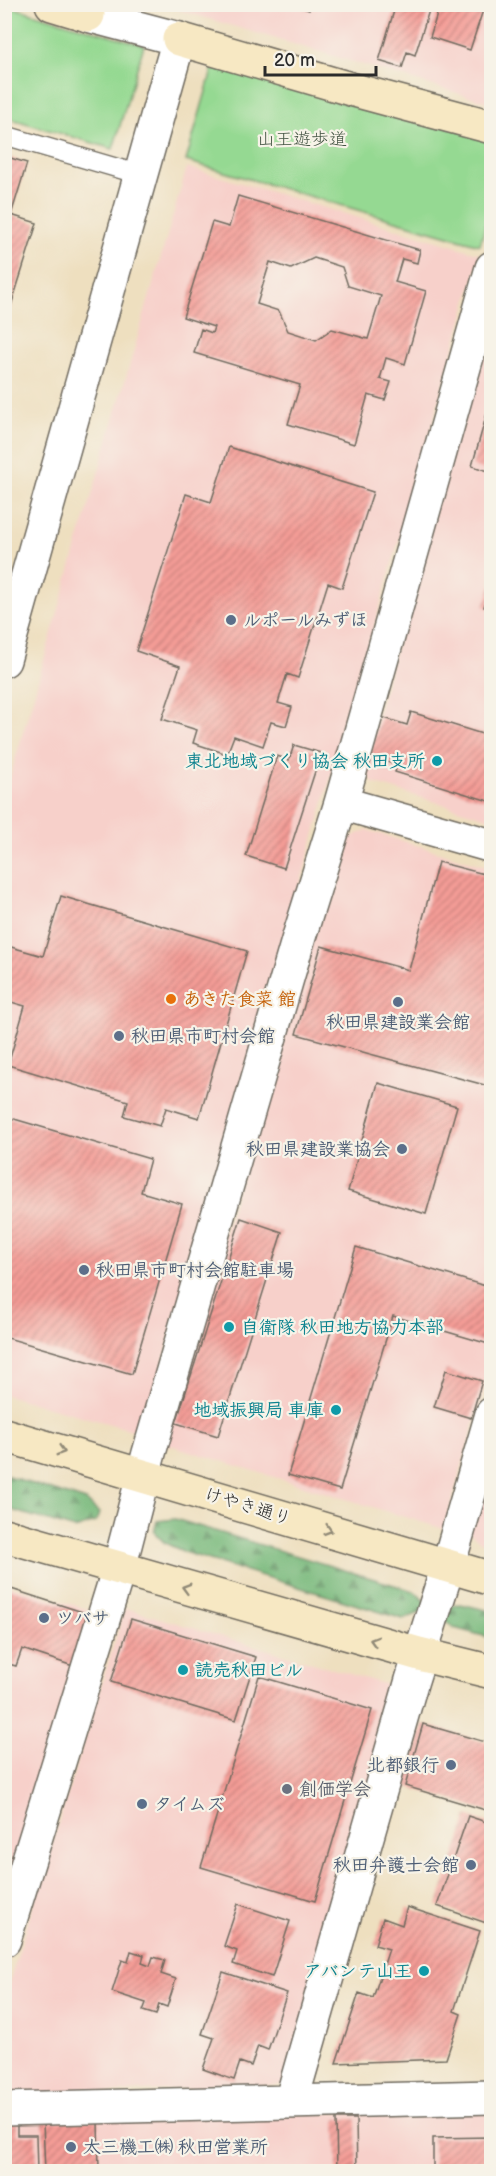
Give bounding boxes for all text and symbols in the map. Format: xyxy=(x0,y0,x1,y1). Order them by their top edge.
scale bar xyxy=(265,39,376,77)
text: 20 m xyxy=(274,50,315,71)
park label: 山王遊歩道 xyxy=(257,129,347,150)
place label: ルポールみずほ xyxy=(243,610,368,631)
marker: ルポールみずほ xyxy=(224,613,238,627)
place label: 東北地域づくり協会 秋田支所 xyxy=(186,751,425,772)
marker: 東北地域づくり協会 秋田支所 xyxy=(430,754,444,768)
place label: あきた食菜 館 xyxy=(183,989,296,1010)
marker: あきた食菜 館 xyxy=(164,992,178,1006)
marker: 秋田県建設業会館 xyxy=(391,995,405,1009)
place label: 秋田県建設業会館 xyxy=(326,1012,470,1033)
place label: 秋田県市町村会館 xyxy=(131,1026,275,1047)
marker: 秋田県市町村会館 xyxy=(112,1029,126,1043)
place label: 秋田県建設業協会 xyxy=(246,1139,390,1160)
marker: 秋田県建設業協会 xyxy=(395,1142,409,1156)
place label: 秋田県市町村会館駐車場 xyxy=(96,1260,294,1281)
marker: 秋田県市町村会館駐車場 xyxy=(77,1263,91,1277)
place label: 自衛隊 秋田地方協力本部 xyxy=(241,1317,444,1338)
marker: 自衛隊 秋田地方協力本部 xyxy=(222,1320,236,1334)
place label: 地域振興局 車庫 xyxy=(193,1400,324,1421)
marker: 地域振興局 車庫 xyxy=(329,1403,343,1417)
one-way arrow xyxy=(55,1444,66,1456)
street label: けやき通り xyxy=(202,1483,294,1530)
one-way arrow xyxy=(322,1523,333,1535)
one-way arrow xyxy=(182,1582,192,1595)
place label: ツバサ xyxy=(56,1608,110,1629)
marker: ツバサ xyxy=(37,1611,51,1625)
one-way arrow xyxy=(369,1636,379,1649)
place label: 読売秋田ビル xyxy=(195,1660,303,1681)
marker: 読売秋田ビル xyxy=(176,1663,190,1677)
place label: 北都銀行 xyxy=(367,1755,439,1776)
marker: 北都銀行 xyxy=(444,1758,458,1772)
place label: 創価学会 xyxy=(299,1779,371,1800)
marker: 創価学会 xyxy=(280,1782,294,1796)
place label: タイムズ xyxy=(154,1794,225,1815)
marker: タイムズ xyxy=(135,1797,149,1811)
place label: 秋田弁護士会館 xyxy=(333,1855,459,1876)
marker: 秋田弁護士会館 xyxy=(464,1858,478,1872)
place label: アバンテ山王 xyxy=(304,1961,412,1982)
marker: アバンテ山王 xyxy=(417,1964,431,1978)
place label: 太三機工㈱ 秋田営業所 xyxy=(83,2137,268,2158)
marker: 太三機工㈱ 秋田営業所 xyxy=(64,2140,78,2154)

